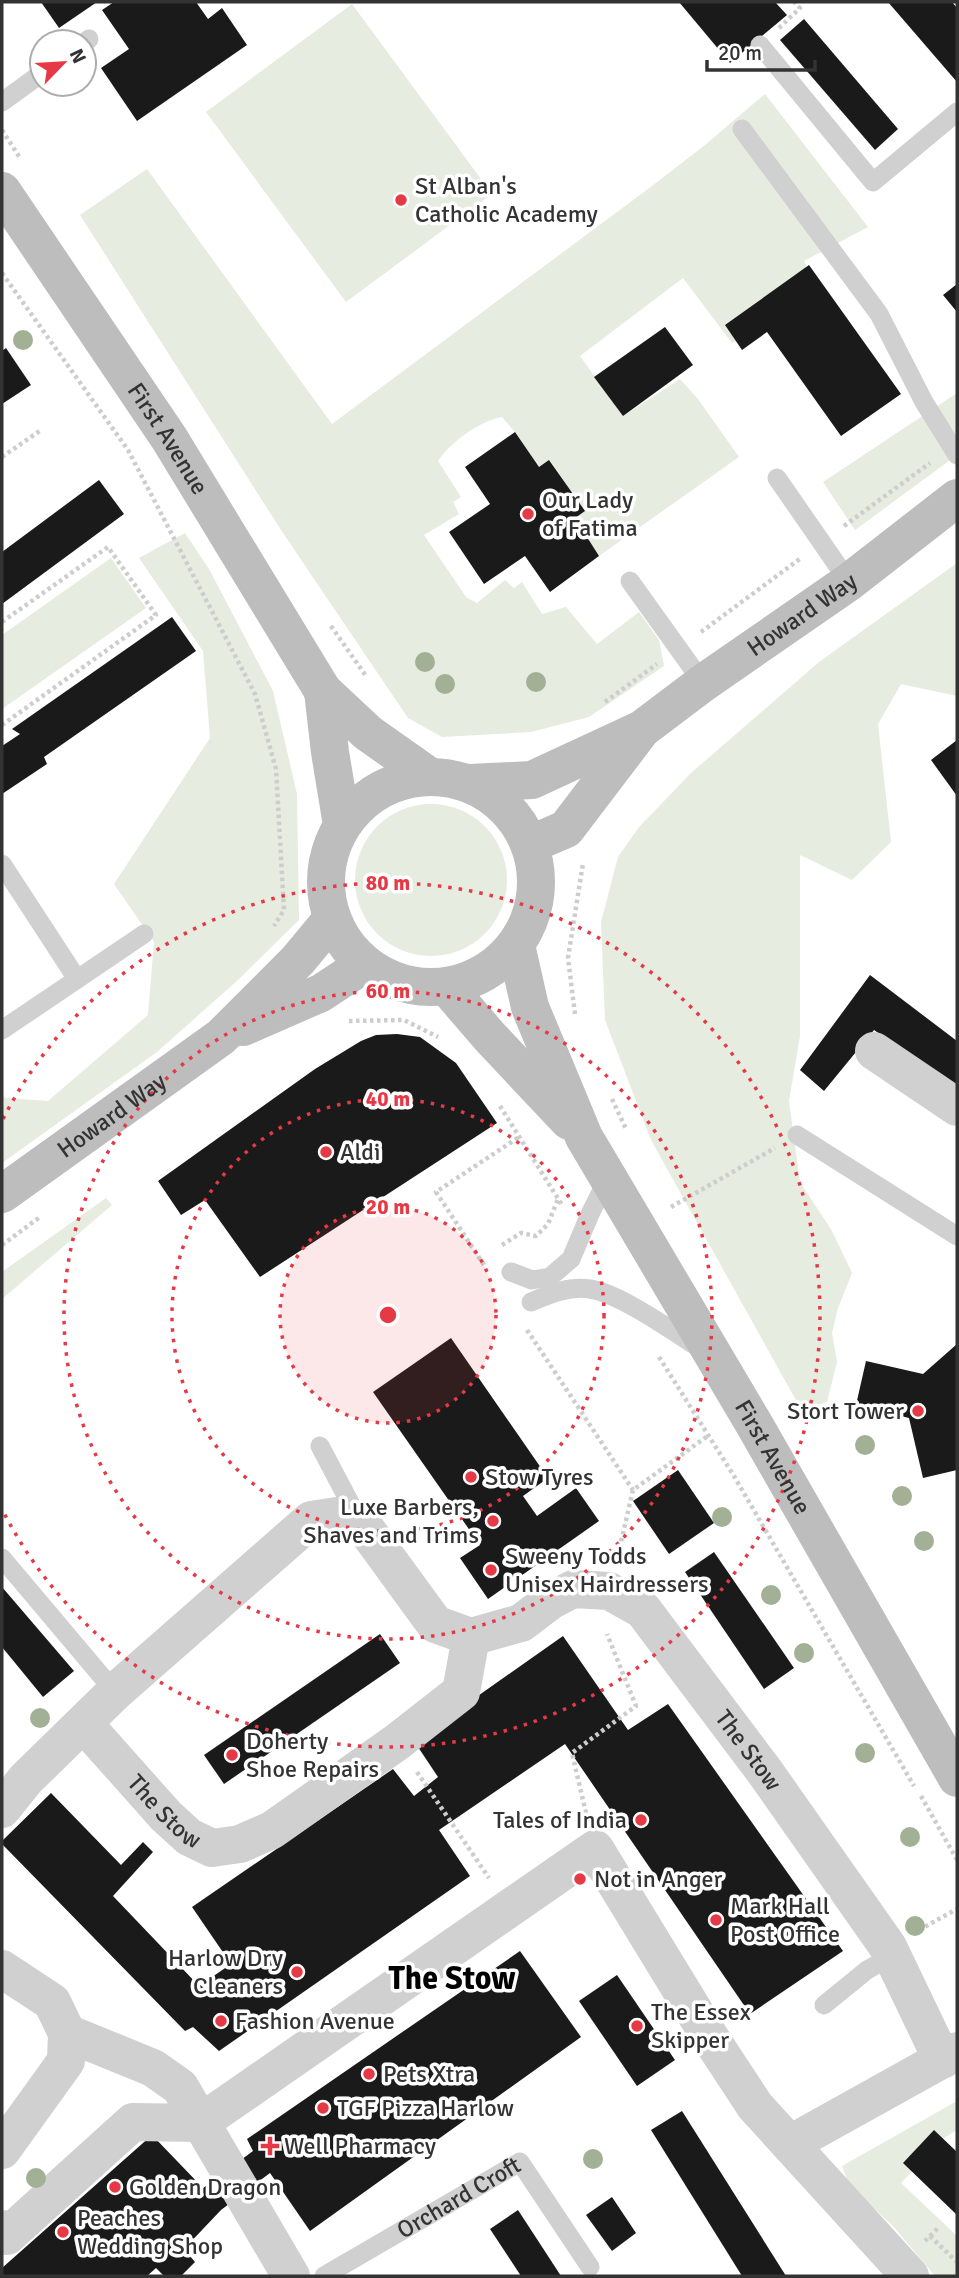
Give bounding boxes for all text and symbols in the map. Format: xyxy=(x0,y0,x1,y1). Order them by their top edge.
north arrow xyxy=(28,28,98,98)
scale bar xyxy=(707,28,816,72)
text: 20 m xyxy=(718,40,762,66)
text: N xyxy=(64,45,91,67)
place label: St Alban's Catholic Academy xyxy=(415,171,598,229)
marker: St Alban's Catholic Academy xyxy=(393,192,409,208)
street label: First Avenue xyxy=(121,377,215,500)
place label: Our Lady of Fatima xyxy=(542,485,638,543)
marker: Our Lady of Fatima xyxy=(520,506,536,522)
street label: Howard Way xyxy=(741,566,863,663)
text: 80 m xyxy=(366,870,410,896)
text: 60 m xyxy=(366,978,410,1004)
street label: Howard Way xyxy=(51,1066,172,1165)
text: 40 m xyxy=(366,1086,410,1112)
place label: Aldi xyxy=(340,1137,380,1167)
marker: Aldi xyxy=(318,1144,334,1160)
text: 20 m xyxy=(366,1194,410,1220)
centre of rings xyxy=(376,1303,400,1327)
street label: First Avenue xyxy=(728,1394,818,1520)
place label: Stort Tower xyxy=(787,1396,904,1426)
marker: Stort Tower xyxy=(910,1403,926,1419)
place label: Stow Tyres xyxy=(485,1462,594,1492)
marker: Stow Tyres xyxy=(463,1469,479,1485)
place label: Luxe Barbers, Shaves and Trims xyxy=(303,1492,479,1550)
marker: Luxe Barbers, Shaves and Trims xyxy=(485,1513,501,1529)
place label: Sweeny Todds Unisex Hairdressers xyxy=(505,1541,708,1599)
marker: Sweeny Todds Unisex Hairdressers xyxy=(483,1562,499,1578)
street label: The Stow xyxy=(709,1704,788,1797)
place label: Doherty Shoe Repairs xyxy=(246,1726,379,1784)
marker: Doherty Shoe Repairs xyxy=(224,1747,240,1763)
street label: The Stow xyxy=(121,1768,206,1855)
place label: Tales of India xyxy=(493,1805,627,1835)
marker: Tales of India xyxy=(633,1812,649,1828)
place label: Not in Anger xyxy=(594,1864,723,1894)
marker: Not in Anger xyxy=(572,1871,588,1887)
place label: Mark Hall Post Office xyxy=(730,1891,840,1949)
marker: Mark Hall Post Office xyxy=(708,1912,724,1928)
place label: Harlow Dry Cleaners xyxy=(168,1943,283,2001)
district label: The Stow xyxy=(388,1959,516,1998)
marker: Harlow Dry Cleaners xyxy=(289,1964,305,1980)
place label: The Essex Skipper xyxy=(651,1997,751,2055)
place label: Fashion Avenue xyxy=(235,2006,395,2036)
marker: Fashion Avenue xyxy=(213,2013,229,2029)
marker: The Essex Skipper xyxy=(629,2018,645,2034)
place label: Pets Xtra xyxy=(383,2059,475,2089)
marker: Pets Xtra xyxy=(361,2066,377,2082)
place label: TGF Pizza Harlow xyxy=(337,2093,514,2123)
marker: TGF Pizza Harlow xyxy=(315,2100,331,2116)
place label: Well Pharmacy xyxy=(284,2131,436,2161)
marker: Well Pharmacy xyxy=(262,2138,278,2154)
street label: Orchard Croft xyxy=(392,2150,526,2245)
place label: Golden Dragon xyxy=(129,2172,281,2202)
marker: Golden Dragon xyxy=(107,2179,123,2195)
place label: Peaches Wedding Shop xyxy=(77,2203,223,2261)
marker: Peaches Wedding Shop xyxy=(55,2224,71,2240)

